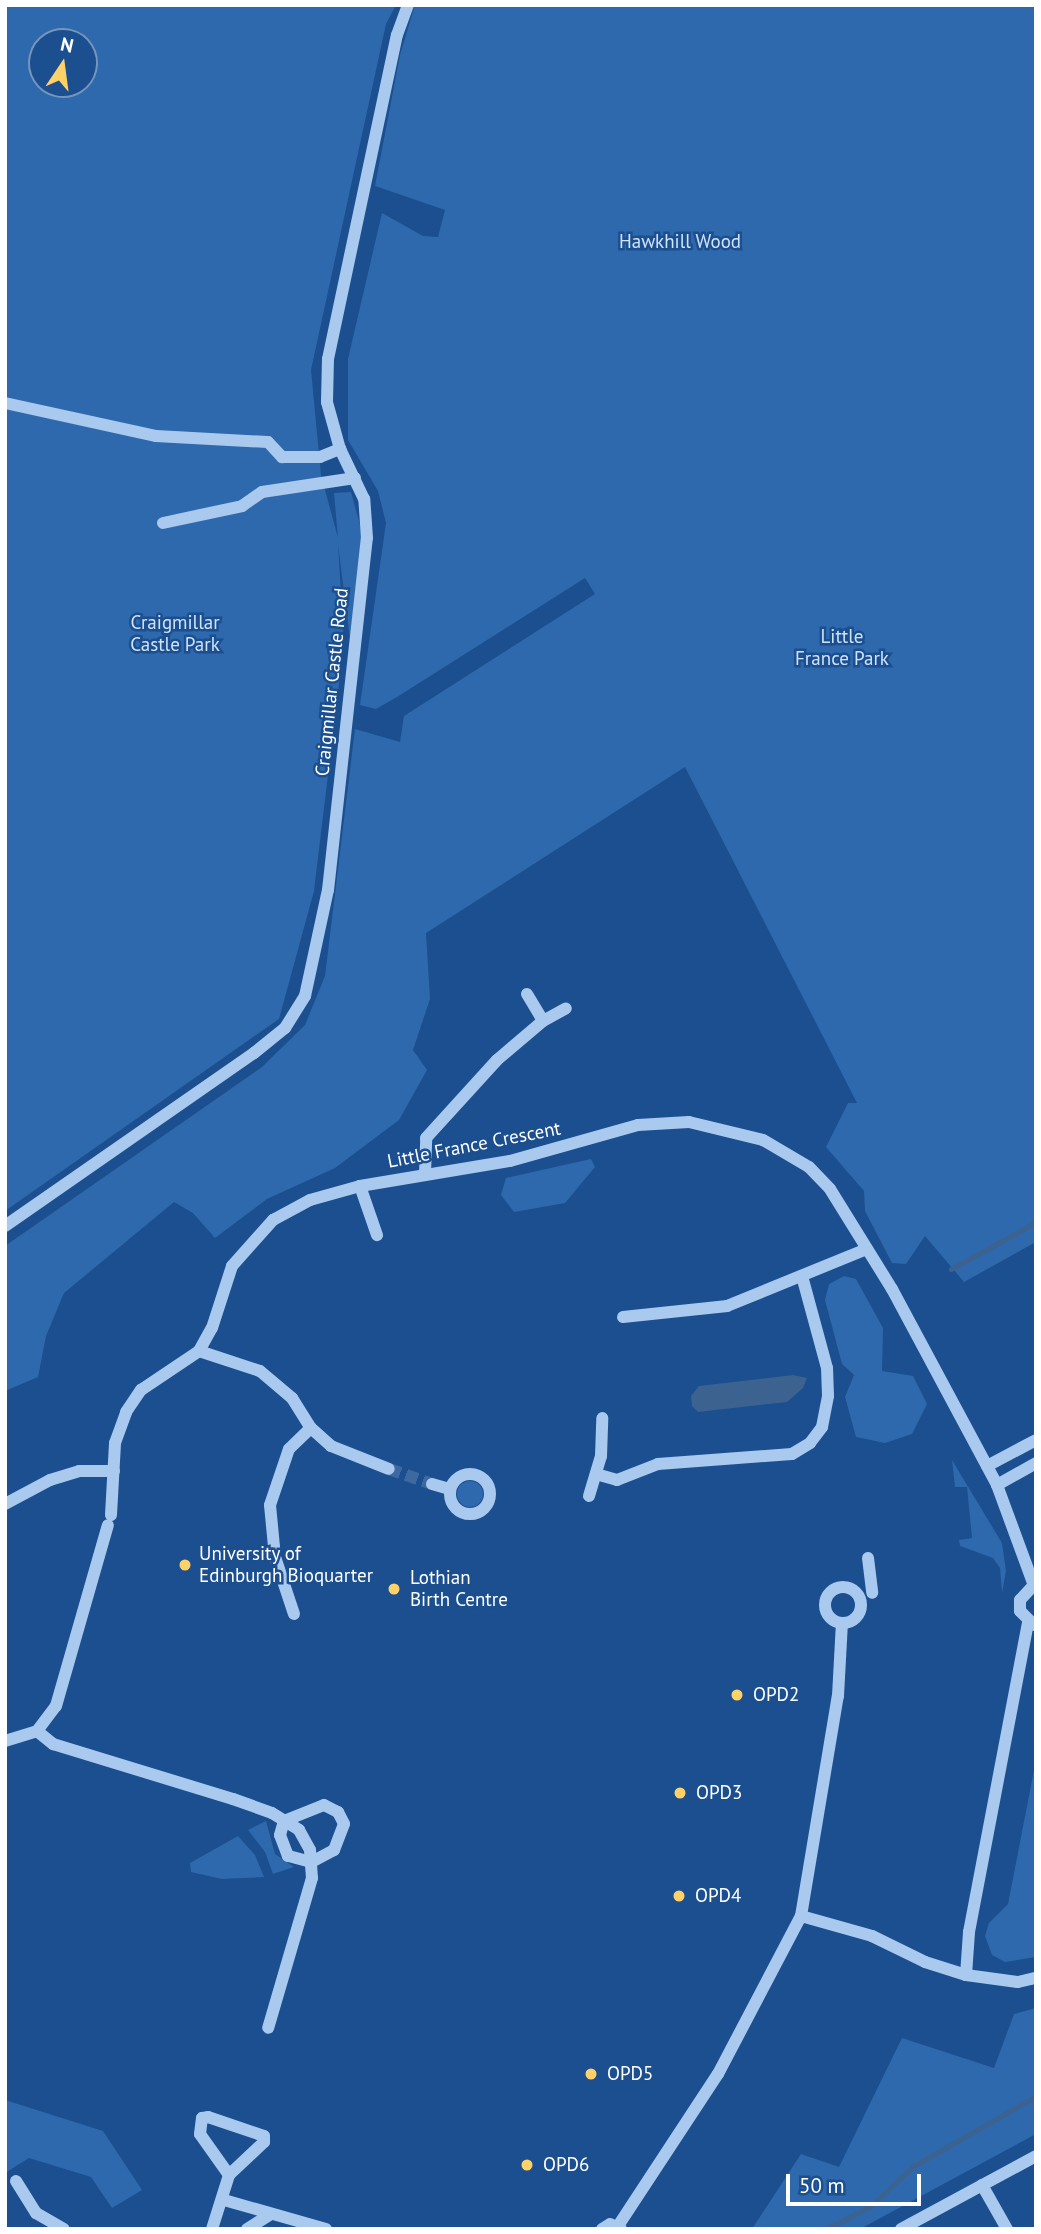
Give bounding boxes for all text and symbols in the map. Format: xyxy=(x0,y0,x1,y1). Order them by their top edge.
north arrow xyxy=(28,28,98,98)
text: N xyxy=(58,31,76,58)
park label: Hawkhill Wood xyxy=(619,231,741,253)
street label: Craigmillar Castle Road xyxy=(311,587,353,777)
park label: Craigmillar Castle Park xyxy=(130,612,220,656)
park label: Little France Park xyxy=(795,626,889,670)
street label: Little France Crescent xyxy=(385,1117,563,1173)
place label: University of Edinburgh Bioquarter xyxy=(199,1543,373,1587)
marker: University of Edinburgh Bioquarter xyxy=(177,1557,193,1573)
place label: Lothian Birth Centre xyxy=(410,1567,508,1611)
marker: Lothian Birth Centre xyxy=(384,1579,404,1599)
place label: OPD2 xyxy=(753,1684,799,1706)
marker: OPD2 xyxy=(727,1685,747,1705)
place label: OPD3 xyxy=(696,1782,742,1804)
marker: OPD3 xyxy=(670,1783,690,1803)
place label: OPD4 xyxy=(695,1885,741,1907)
marker: OPD4 xyxy=(669,1886,689,1906)
place label: OPD5 xyxy=(607,2063,653,2085)
marker: OPD5 xyxy=(581,2064,601,2084)
place label: OPD6 xyxy=(543,2154,589,2176)
marker: OPD6 xyxy=(517,2155,537,2175)
scale bar xyxy=(789,2160,924,2204)
text: 50 m xyxy=(799,2172,845,2199)

